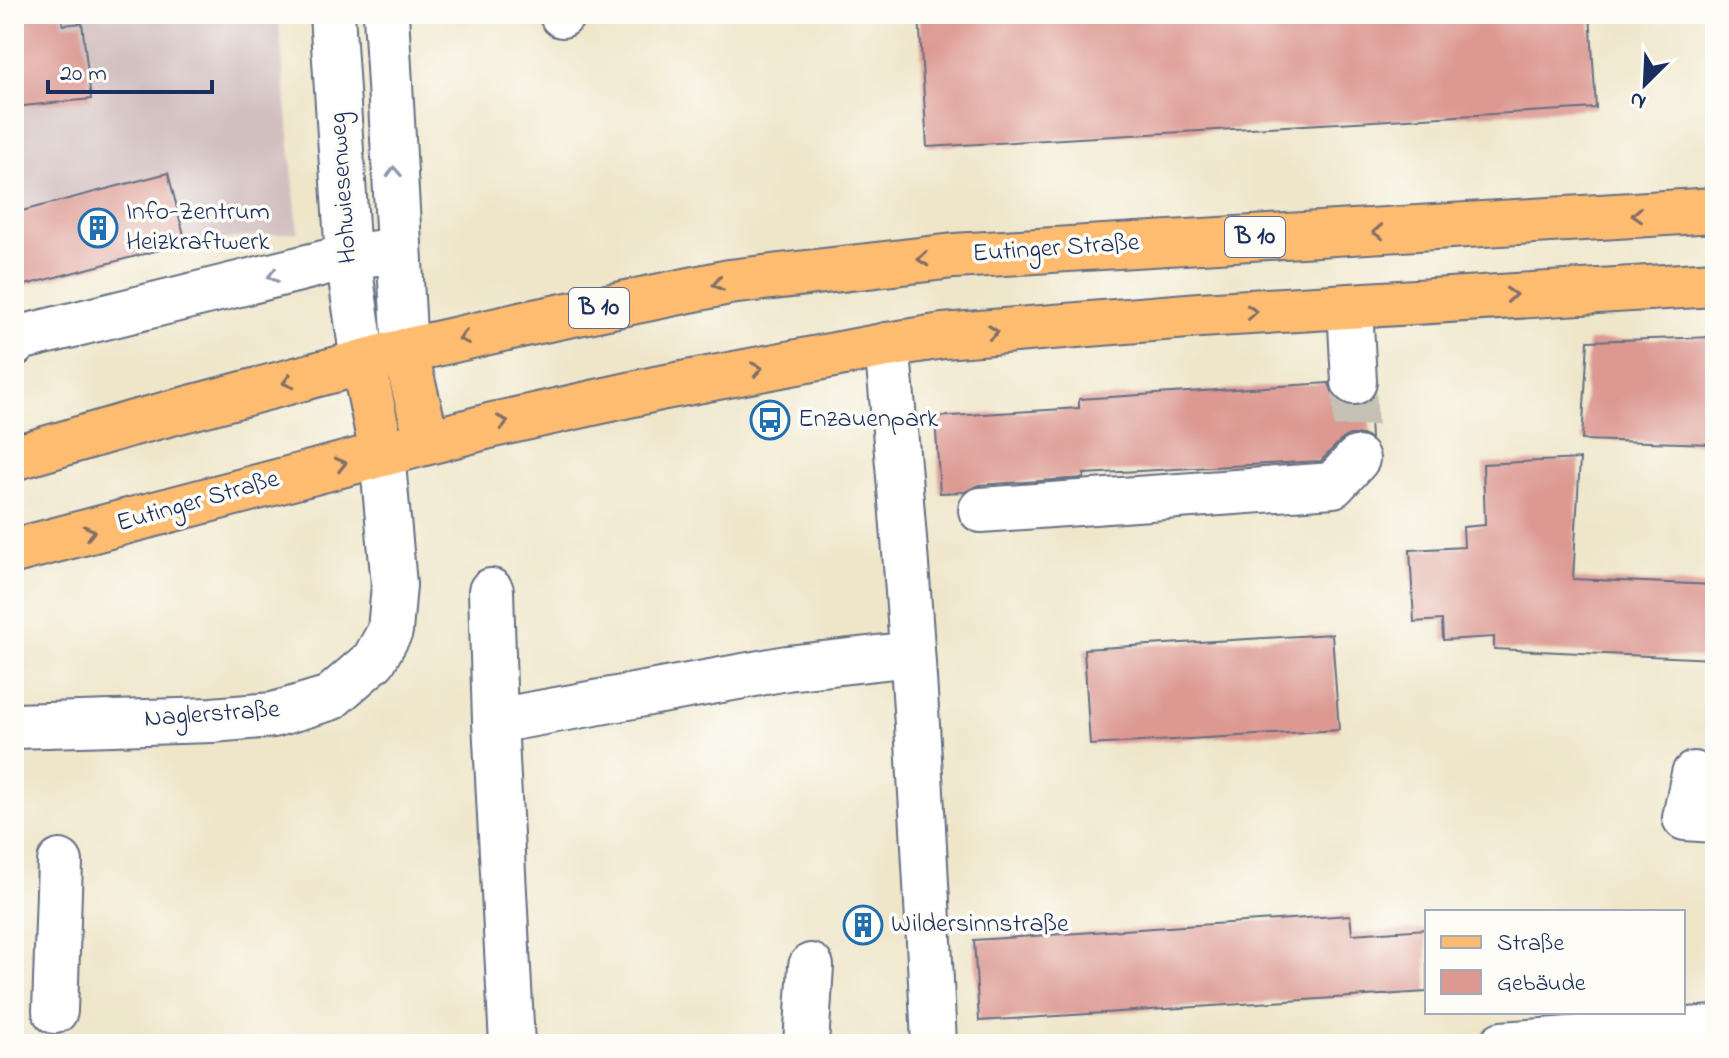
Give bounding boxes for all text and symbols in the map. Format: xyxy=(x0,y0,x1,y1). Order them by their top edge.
scale bar xyxy=(48,44,212,94)
north arrow xyxy=(1605,44,1685,124)
text: 20 m xyxy=(60,57,107,92)
text: N xyxy=(1625,82,1651,117)
street label: Hohwiesenweg xyxy=(320,111,368,265)
one-way arrow xyxy=(386,165,403,178)
place label: Info-Zentrum Heizkraftwerk xyxy=(126,194,270,262)
one-way arrow xyxy=(1630,206,1643,223)
building icon: Info-Zentrum Heizkraftwerk xyxy=(77,207,119,249)
road number: B 10 xyxy=(1225,217,1285,257)
one-way arrow xyxy=(1371,223,1384,240)
street label: Eutinger Straße xyxy=(971,224,1141,274)
one-way arrow xyxy=(916,251,929,268)
one-way arrow xyxy=(266,266,280,283)
one-way arrow xyxy=(712,275,725,292)
one-way arrow xyxy=(1505,287,1518,304)
road number: B 10 xyxy=(569,288,629,328)
one-way arrow xyxy=(1246,304,1259,321)
one-way arrow xyxy=(986,324,999,341)
one-way arrow xyxy=(457,329,471,346)
one-way arrow xyxy=(750,361,763,378)
one-way arrow xyxy=(281,373,295,390)
bus stop icon: Enzauenpark xyxy=(749,399,791,441)
place label: Enzauenpark xyxy=(798,401,939,439)
one-way arrow xyxy=(495,414,509,431)
one-way arrow xyxy=(333,456,347,473)
street label: Eutinger Straße xyxy=(112,461,284,543)
one-way arrow xyxy=(82,524,96,541)
street label: Naglerstraße xyxy=(143,691,281,739)
building icon: Wildersinnstraße xyxy=(842,904,884,946)
place label: Wildersinnstraße xyxy=(891,906,1069,944)
legend xyxy=(1425,910,1685,1014)
text: Straße xyxy=(1497,927,1564,962)
text: Gebäude xyxy=(1497,967,1586,1002)

